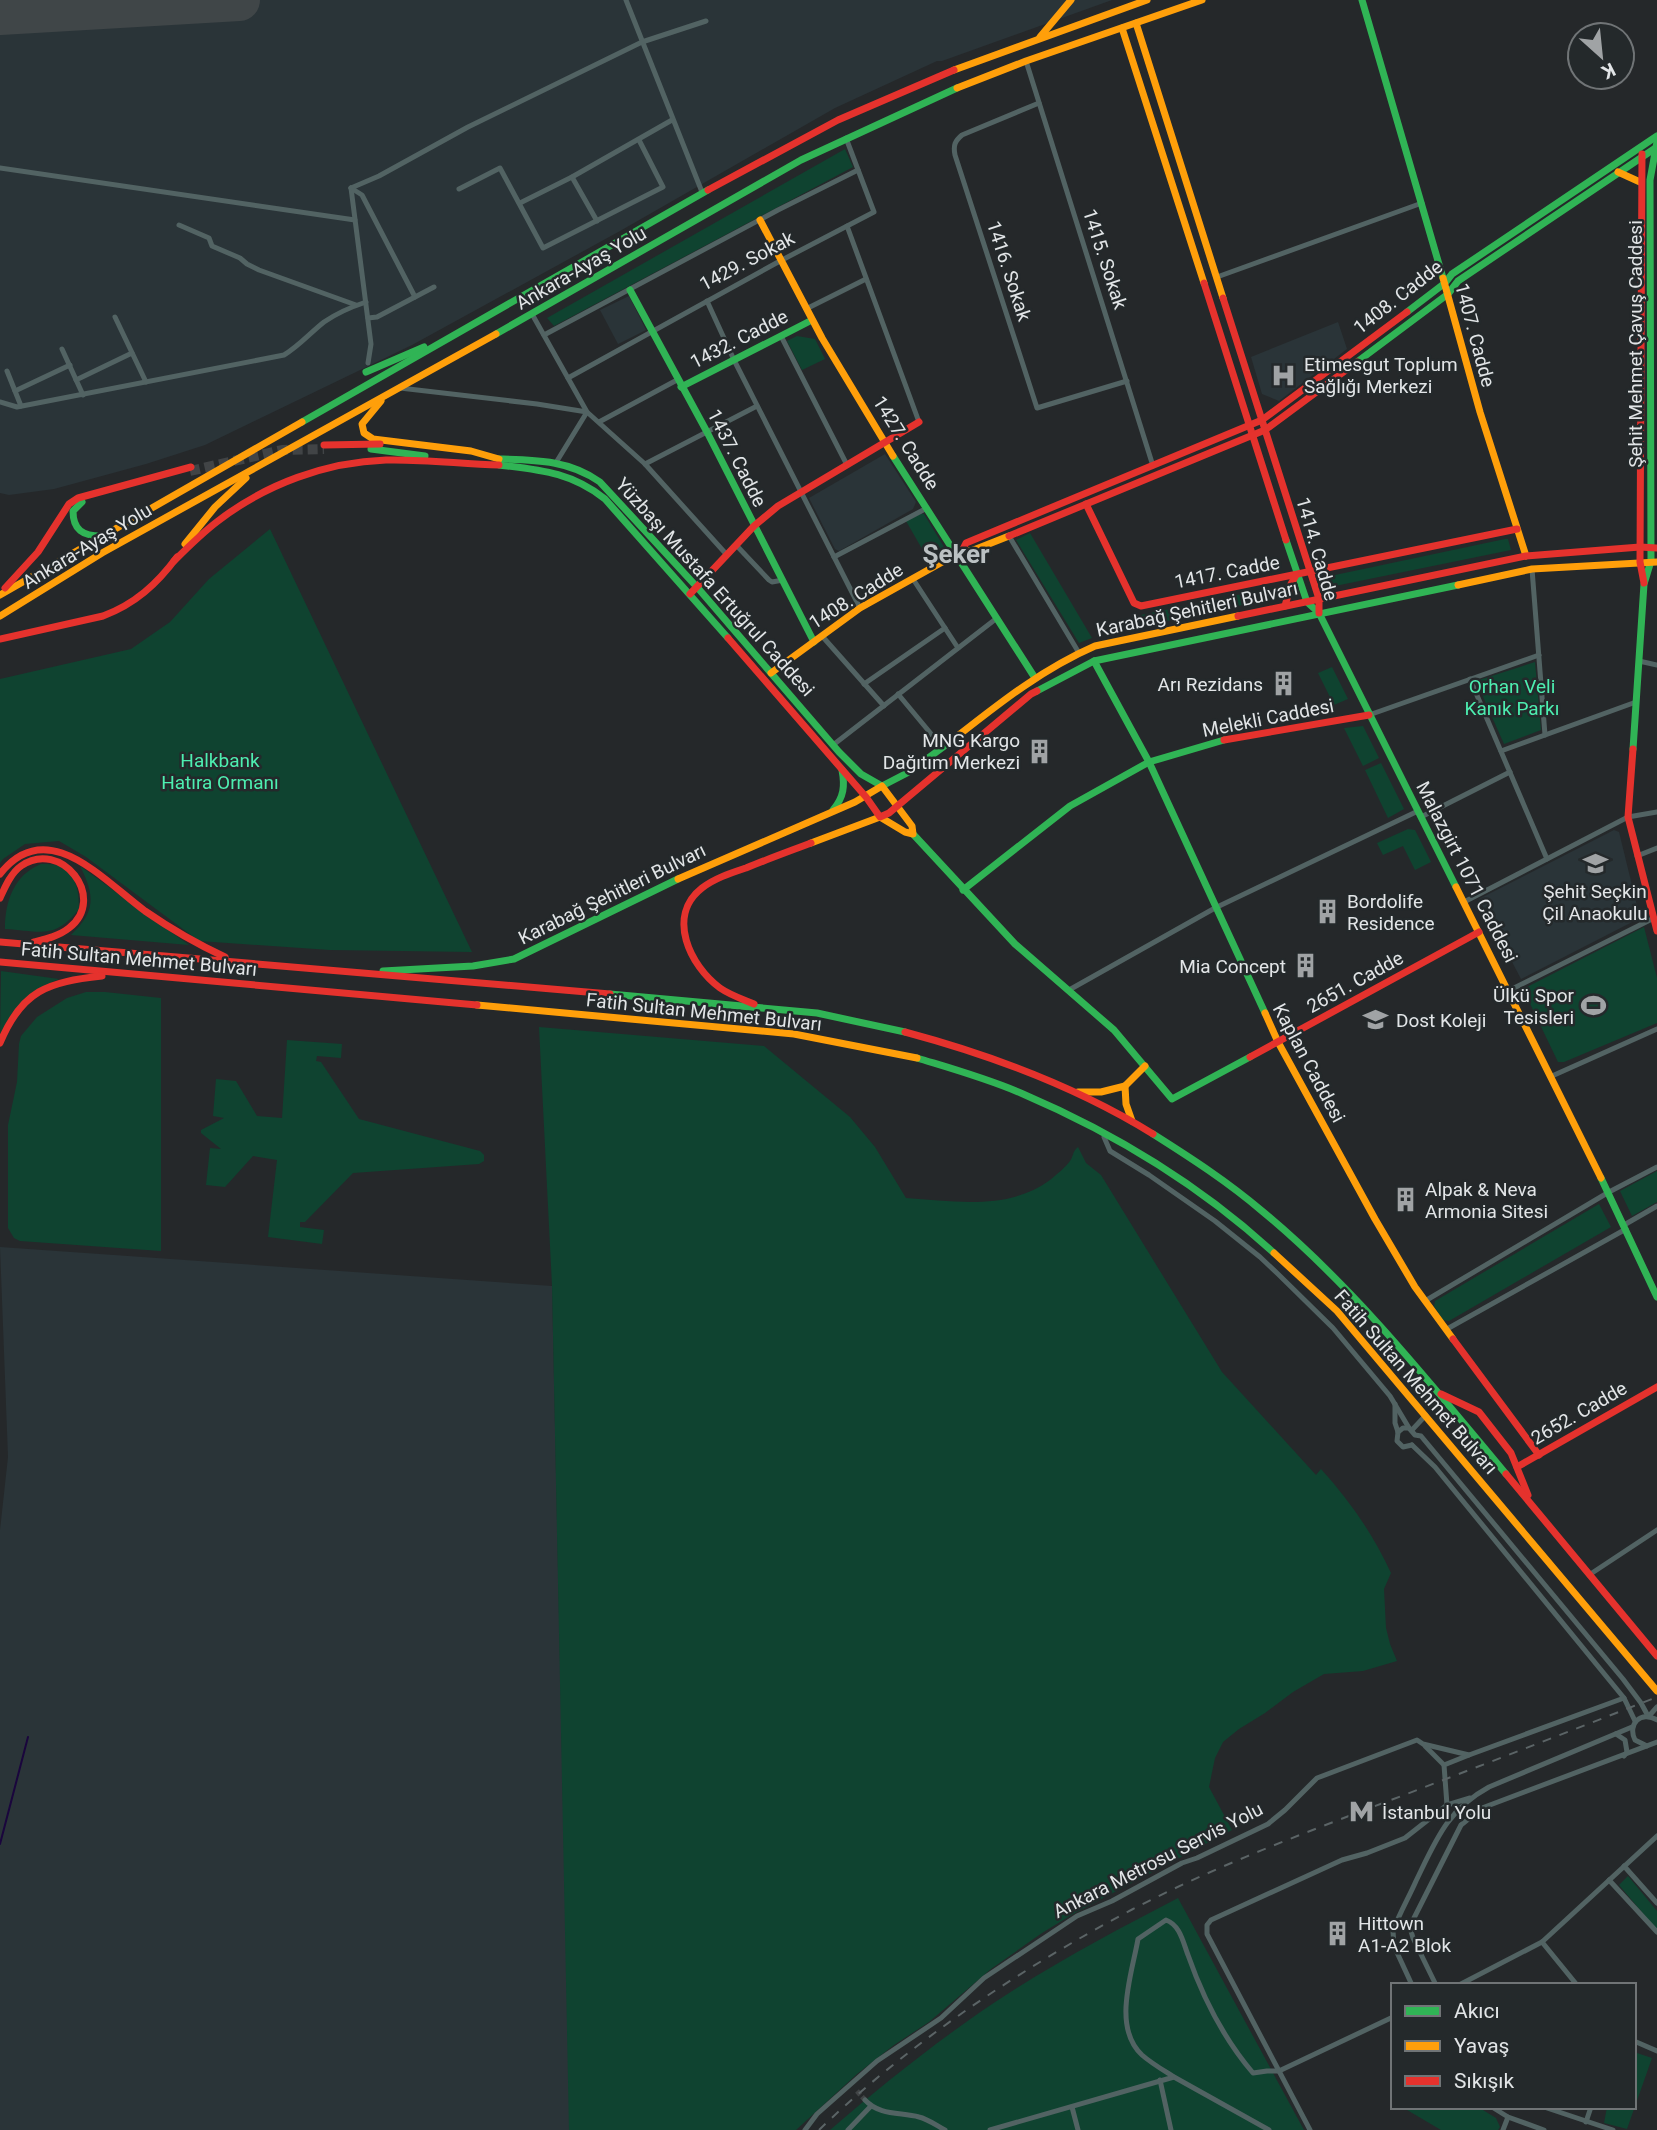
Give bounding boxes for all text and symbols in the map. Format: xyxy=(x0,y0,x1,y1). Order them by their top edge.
north arrow xyxy=(1566,21,1636,91)
text: K xyxy=(1597,58,1619,84)
street label: 1415. Sokak xyxy=(1078,206,1132,312)
street label: 1416. Sokak xyxy=(982,218,1036,324)
street label: Şehit Mehmet Çavuş Caddesi xyxy=(1624,220,1647,468)
street label: Ankara-Ayaş Yolu xyxy=(512,221,650,315)
street label: 1429. Sokak xyxy=(696,226,799,296)
street label: 1408. Cadde xyxy=(1349,255,1447,339)
street label: 1407. Cadde xyxy=(1450,281,1500,389)
street label: 1432. Cadde xyxy=(686,305,792,373)
place label: Etimesgut Toplum Sağlığı Merkezi xyxy=(1304,353,1458,398)
hospital icon: Etimesgut Toplum Sağlığı Merkezi xyxy=(1270,361,1298,389)
street label: 1427. Cadde xyxy=(868,392,944,494)
street label: 1437. Cadde xyxy=(703,405,771,511)
street label: Yüzbaşı Mustafa Ertuğrul Caddesi xyxy=(611,473,819,701)
street label: 1414. Cadde xyxy=(1291,495,1343,603)
street label: Ankara-Ayaş Yolu xyxy=(18,498,156,594)
district label: Şeker xyxy=(922,539,990,569)
street label: 1417. Cadde xyxy=(1172,551,1282,593)
street label: 1408. Cadde xyxy=(805,558,907,634)
street label: Karabağ Şehitleri Bulvarı xyxy=(1094,576,1300,642)
building icon: Arı Rezidans xyxy=(1269,670,1297,698)
place label: Arı Rezidans xyxy=(1158,673,1263,696)
park label: Orhan Veli Kanık Parkı xyxy=(1465,675,1559,720)
street label: Melekli Caddesi xyxy=(1200,694,1336,742)
place label: MNG Kargo Dağıtım Merkezi xyxy=(883,729,1020,774)
building icon: MNG Kargo Dağıtım Merkezi xyxy=(1026,737,1054,765)
park label: Halkbank Hatıra Ormanı xyxy=(161,749,279,794)
street label: Malazgirt 1071 Caddesi xyxy=(1411,778,1523,966)
street label: Karabağ Şehitleri Bulvarı xyxy=(515,839,709,949)
school or university icon: Şehit Seçkin Çil Anaokulu xyxy=(1581,849,1609,877)
place label: Şehit Seçkin Çil Anaokulu xyxy=(1542,880,1648,925)
place label: Bordolife Residence xyxy=(1347,890,1435,935)
building icon: Bordolife Residence xyxy=(1313,898,1341,926)
street label: Fatih Sultan Mehmet Bulvarı xyxy=(20,937,258,981)
street label: 2651. Cadde xyxy=(1303,946,1407,1018)
building icon: Mia Concept xyxy=(1292,952,1320,980)
place label: Mia Concept xyxy=(1179,955,1286,978)
place label: Ülkü Spor Tesisleri xyxy=(1493,984,1575,1029)
street label: Fatih Sultan Mehmet Bulvarı xyxy=(585,988,823,1036)
sports icon: Ülkü Spor Tesisleri xyxy=(1580,992,1608,1020)
street label: Kaplan Caddesi xyxy=(1268,999,1350,1127)
school or university icon: Dost Koleji xyxy=(1362,1006,1390,1034)
place label: Dost Koleji xyxy=(1396,1009,1486,1032)
place label: Alpak & Neva Armonia Sitesi xyxy=(1425,1178,1548,1223)
building icon: Alpak & Neva Armonia Sitesi xyxy=(1391,1186,1419,1214)
street label: Fatih Sultan Mehmet Bulvarı xyxy=(1330,1285,1502,1479)
street label: 2652. Cadde xyxy=(1527,1376,1631,1450)
street label: Ankara Metrosu Servis Yolu xyxy=(1049,1797,1267,1923)
metro station icon: İstanbul Yolu xyxy=(1348,1798,1376,1826)
place label: İstanbul Yolu xyxy=(1382,1801,1491,1824)
place label: Hittown A1-A2 Blok xyxy=(1358,1912,1451,1957)
building icon: Hittown A1-A2 Blok xyxy=(1324,1920,1352,1948)
legend xyxy=(1391,1983,1636,2109)
text: Akıcı xyxy=(1454,1999,1500,2023)
text: Yavaş xyxy=(1454,2034,1509,2058)
text: Sıkışık xyxy=(1454,2069,1515,2093)

